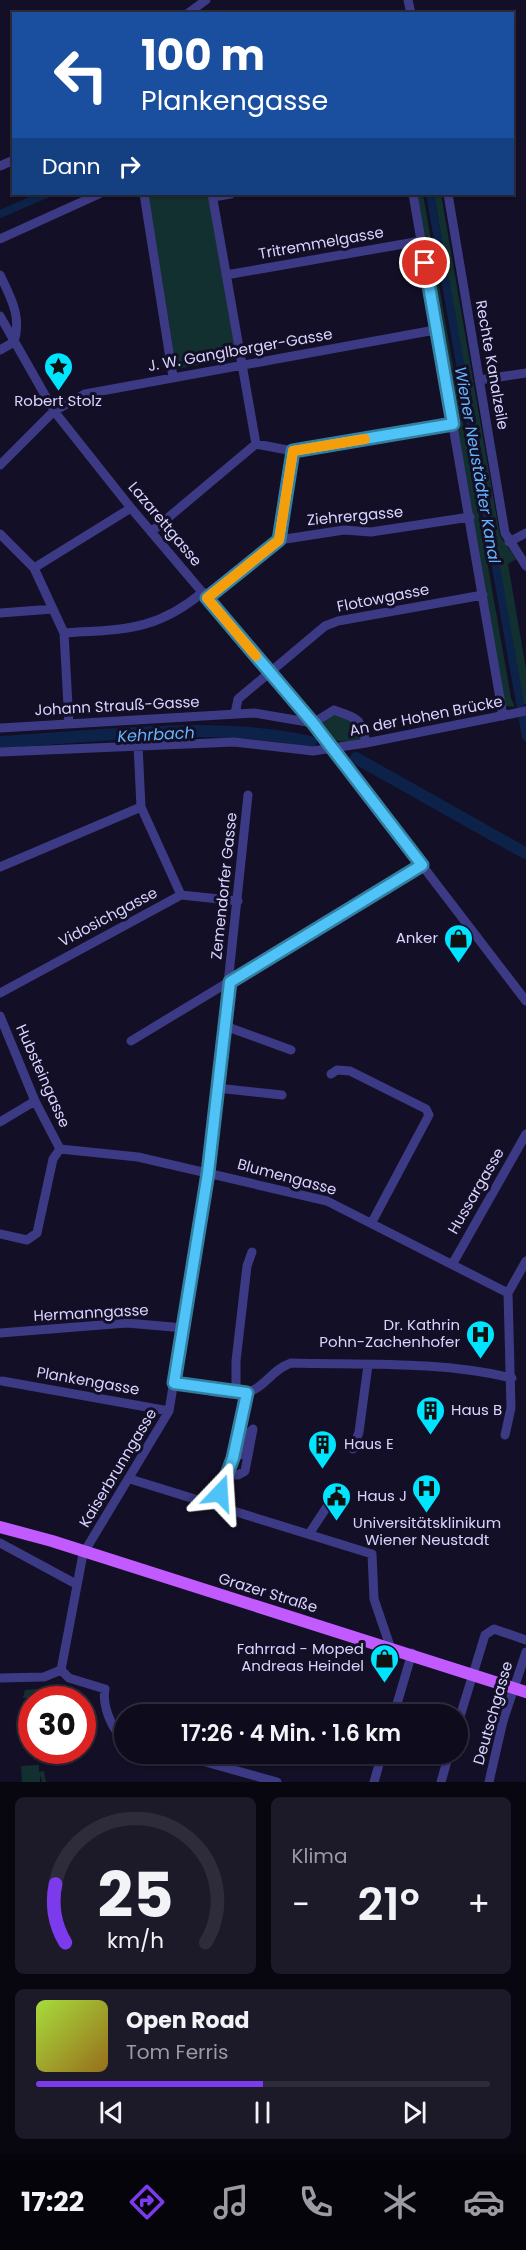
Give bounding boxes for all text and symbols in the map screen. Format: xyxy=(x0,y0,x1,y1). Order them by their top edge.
text: 100 m xyxy=(141,26,265,85)
icon: left xyxy=(42,36,120,114)
text: Plankengasse xyxy=(141,82,328,119)
icon: right xyxy=(113,150,146,183)
text: Dann xyxy=(42,151,101,182)
street label: Tritremmelgasse xyxy=(257,221,385,264)
pin xyxy=(399,237,450,288)
icon: arrive xyxy=(408,246,441,279)
street label: Rechte Kanalzeile xyxy=(471,298,514,431)
street label: J. W. Ganglberger-Gasse xyxy=(146,323,334,376)
place icon: Robert Stolz xyxy=(42,350,74,392)
water label: Wiener Neustädter Kanal xyxy=(449,365,506,565)
place label: Robert Stolz xyxy=(14,390,102,411)
street label: Lazarettgasse xyxy=(124,477,207,571)
street label: Ziehrergasse xyxy=(306,501,404,530)
street label: Flotowgasse xyxy=(335,578,431,617)
street label: An der Hohen Brücke xyxy=(347,690,504,741)
street label: Johann Strauß-Gasse xyxy=(34,691,200,720)
water label: Kehrbach xyxy=(117,721,195,748)
street label: Zemendorfer Gasse xyxy=(205,811,242,961)
street label: Vidosichgasse xyxy=(55,882,161,951)
shop icon: Anker xyxy=(443,922,475,964)
place label: Anker xyxy=(396,927,438,948)
street label: Hubsteingasse xyxy=(11,1021,76,1131)
street label: Hussargasse xyxy=(442,1144,509,1238)
street label: Blumengasse xyxy=(235,1153,339,1200)
street label: Hermanngasse xyxy=(33,1299,149,1326)
place label: Dr. Kathrin Pohn-Zachenhofer xyxy=(319,1314,460,1352)
hospital icon: Dr. Kathrin Pohn-Zachenhofer xyxy=(465,1318,497,1360)
street label: Plankengasse xyxy=(35,1361,141,1400)
building icon: Haus B xyxy=(414,1394,446,1436)
place label: Haus B xyxy=(451,1399,502,1420)
street label: Kaiserbrunngasse xyxy=(74,1404,161,1531)
building icon: Haus E xyxy=(307,1428,339,1470)
place label: Haus E xyxy=(344,1433,394,1454)
position arrow xyxy=(188,1461,252,1525)
hospital icon: Universitätsklinikum Wiener Neustadt xyxy=(411,1472,443,1514)
public building icon: Haus J xyxy=(320,1480,352,1522)
place label: Haus J xyxy=(357,1485,407,1506)
place label: Universitätsklinikum Wiener Neustadt xyxy=(353,1512,501,1550)
street label: Grazer Straße xyxy=(216,1567,320,1618)
place label: Fahrrad - Moped Andreas Heindel xyxy=(237,1638,364,1676)
shop icon: Fahrrad - Moped Andreas Heindel xyxy=(369,1642,401,1684)
street label: Deutschgasse xyxy=(468,1659,517,1767)
speed limit sign: 30 xyxy=(18,1686,96,1764)
text: 17:26 · 4 Min. · 1.6 km xyxy=(181,1718,401,1749)
text: Klima xyxy=(292,1842,347,1870)
text: 25 xyxy=(97,1851,173,1939)
text: 21° xyxy=(358,1873,420,1936)
text: − xyxy=(292,1881,310,1928)
text: + xyxy=(467,1881,490,1928)
text: km/h xyxy=(107,1925,164,1956)
text: Open Road xyxy=(126,2005,250,2036)
text: Tom Ferris xyxy=(126,2038,228,2066)
icon: previous xyxy=(95,2096,128,2129)
icon: pause xyxy=(246,2096,279,2129)
icon: next xyxy=(398,2096,431,2129)
icon: directions xyxy=(126,2181,168,2223)
icon: music xyxy=(210,2181,252,2223)
icon: phone xyxy=(295,2181,337,2223)
icon: climate xyxy=(379,2181,421,2223)
icon: car xyxy=(463,2181,505,2223)
text: 17:22 xyxy=(21,2183,84,2220)

